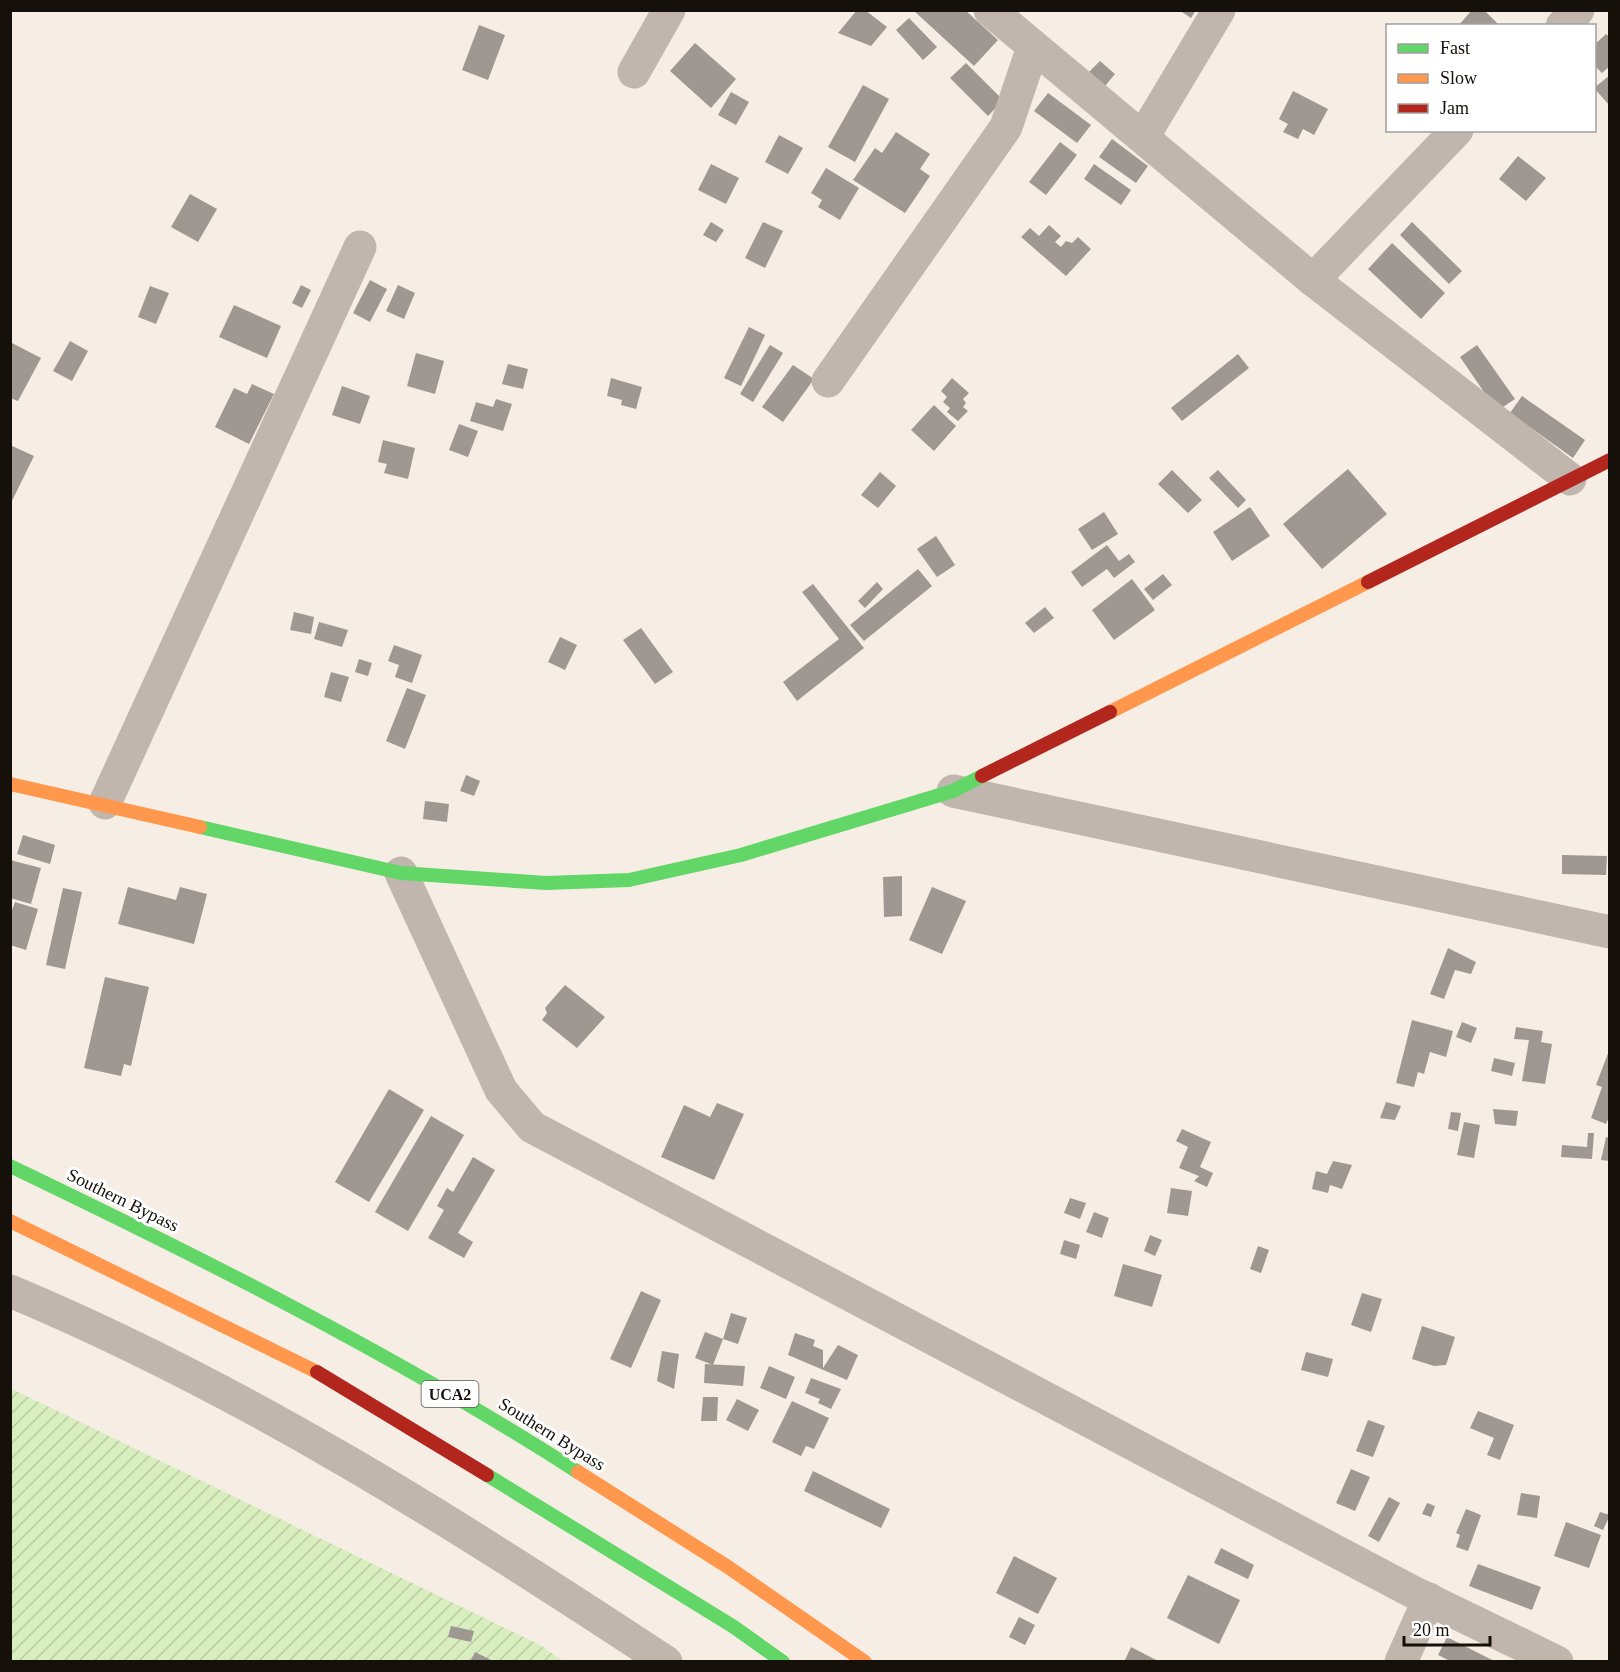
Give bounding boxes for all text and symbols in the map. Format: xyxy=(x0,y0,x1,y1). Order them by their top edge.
legend xyxy=(1386,24,1596,132)
text: Fast xyxy=(1440,38,1470,58)
text: Slow xyxy=(1440,68,1477,88)
text: Jam xyxy=(1440,98,1469,118)
street label: Southern Bypass xyxy=(64,1164,182,1236)
road number: UCA2 xyxy=(422,1381,478,1407)
street label: Southern Bypass xyxy=(495,1393,609,1475)
scale bar xyxy=(1404,1609,1490,1647)
text: 20 m xyxy=(1413,1620,1450,1640)

